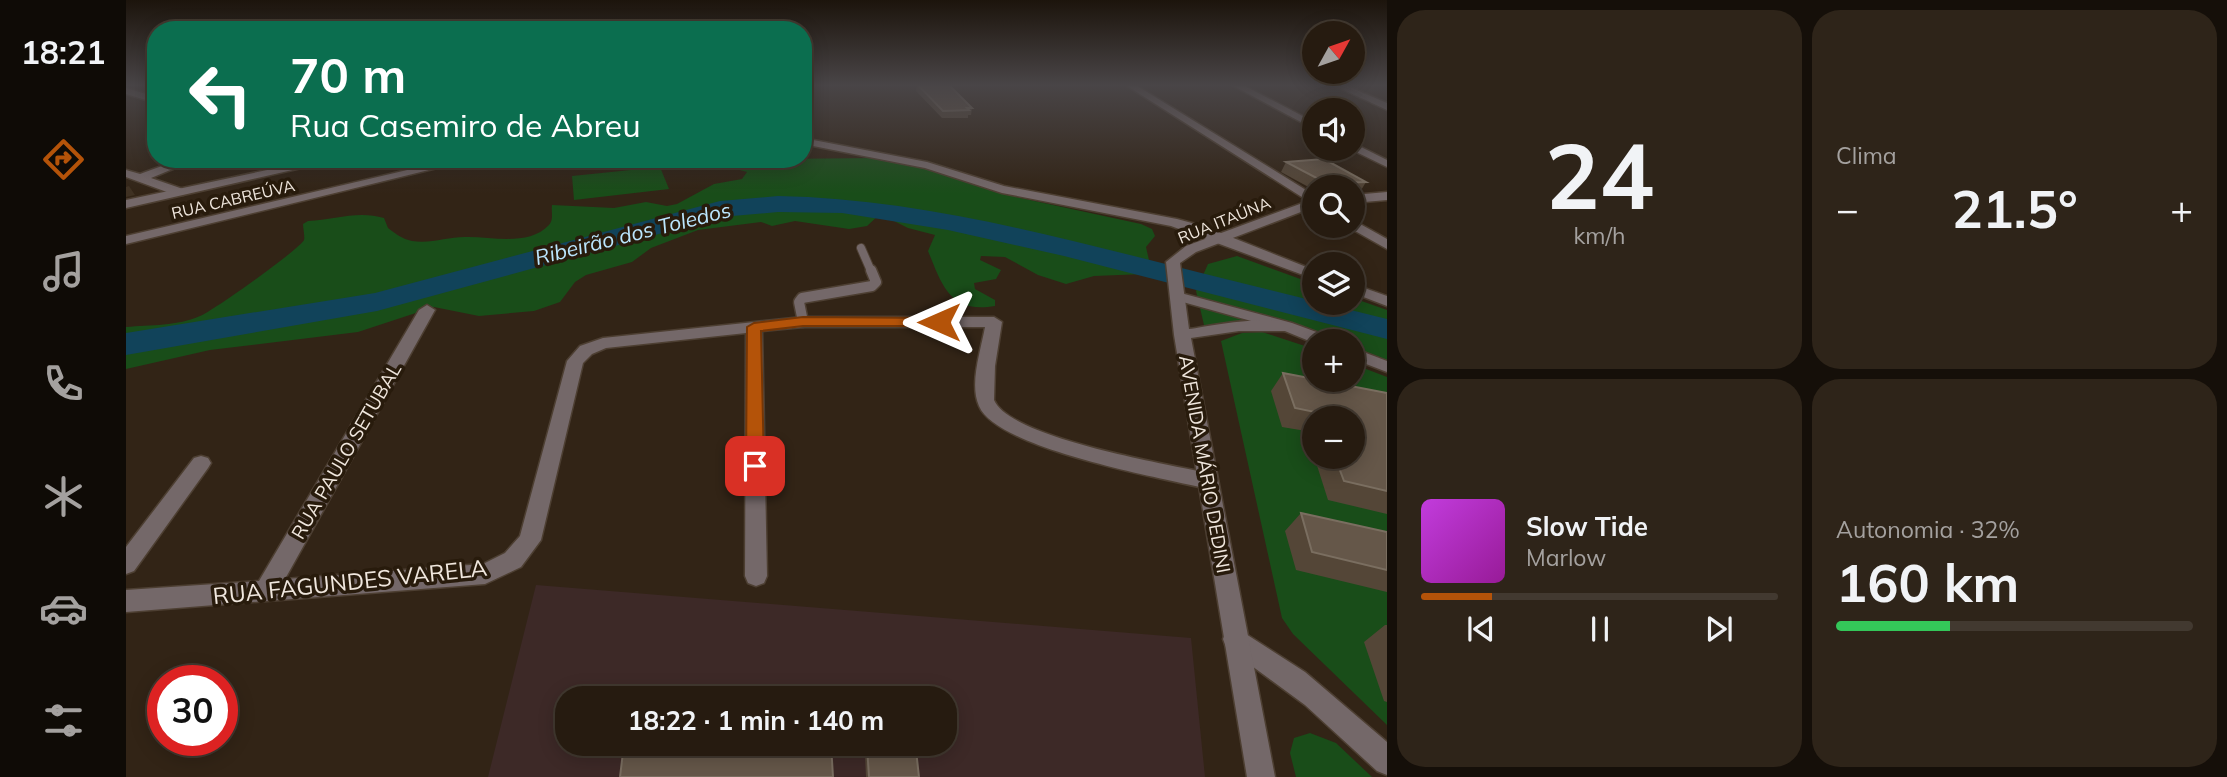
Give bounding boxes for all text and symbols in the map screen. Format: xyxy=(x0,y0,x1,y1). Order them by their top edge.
north arrow xyxy=(1302,21,1365,84)
map controls xyxy=(1302,21,1365,469)
text: 18:21 xyxy=(21,32,105,72)
text: 70 m xyxy=(290,44,406,105)
icon: left xyxy=(175,49,266,140)
button: sound xyxy=(1302,98,1365,161)
text: Rua Casemiro de Abreu xyxy=(290,105,641,145)
text: 24 xyxy=(1545,118,1654,232)
icon: directions xyxy=(39,135,88,184)
text: Clima xyxy=(1836,141,1897,170)
street label: RUA CABREÚVA xyxy=(169,175,297,223)
button: search xyxy=(1302,175,1365,238)
text: 21.5° xyxy=(1951,176,2078,241)
text: − xyxy=(1836,185,1859,233)
text: + xyxy=(2170,185,2193,233)
street label: RUA ITAÚNA xyxy=(1175,192,1274,248)
water label: Ribeirão dos Toledos xyxy=(532,196,734,270)
text: km/h xyxy=(1573,221,1626,250)
icon: music xyxy=(39,247,88,296)
button: layers xyxy=(1302,252,1365,315)
position arrow xyxy=(902,285,976,359)
button: + xyxy=(1302,329,1365,392)
street label: AVENIDA MÁRIO DEDINI xyxy=(1174,353,1236,575)
street label: RUA PAULO SETUBAL xyxy=(286,358,406,543)
icon: phone xyxy=(39,359,88,408)
button: − xyxy=(1302,406,1365,469)
pin xyxy=(725,436,785,496)
icon: arrive xyxy=(736,447,774,485)
icon: climate xyxy=(39,472,88,521)
text: Slow Tide xyxy=(1526,510,1648,543)
text: Autonomia · 32% xyxy=(1836,515,2020,544)
text: Marlow xyxy=(1526,543,1606,572)
text: 160 km xyxy=(1836,550,2019,615)
street label: RUA FAGUNDES VARELA xyxy=(211,553,489,610)
icon: car xyxy=(39,584,88,633)
icon: previous xyxy=(1462,610,1500,648)
icon: pause xyxy=(1581,610,1619,648)
icon: next xyxy=(1700,610,1738,648)
speed limit sign: 30 xyxy=(147,665,238,756)
icon: filters xyxy=(39,696,88,745)
text: 18:22 · 1 min · 140 m xyxy=(628,704,884,737)

